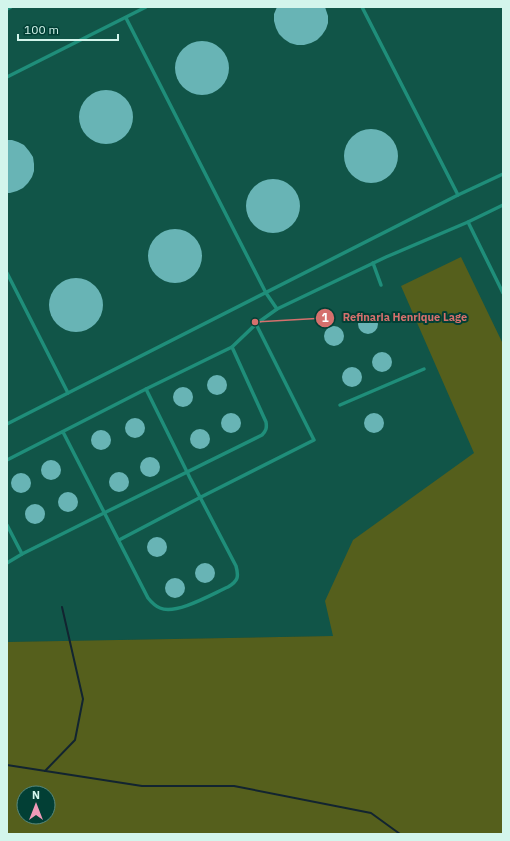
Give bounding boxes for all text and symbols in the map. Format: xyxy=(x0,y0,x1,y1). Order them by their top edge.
scale bar xyxy=(18,16,118,42)
text: 100 m xyxy=(24,22,59,37)
callout: Refinaria Henrique Lage xyxy=(315,306,476,329)
text: 1 xyxy=(321,310,329,325)
text: Refinaria Henrique Lage xyxy=(343,310,467,324)
north arrow xyxy=(16,785,56,825)
text: N xyxy=(32,788,40,802)

